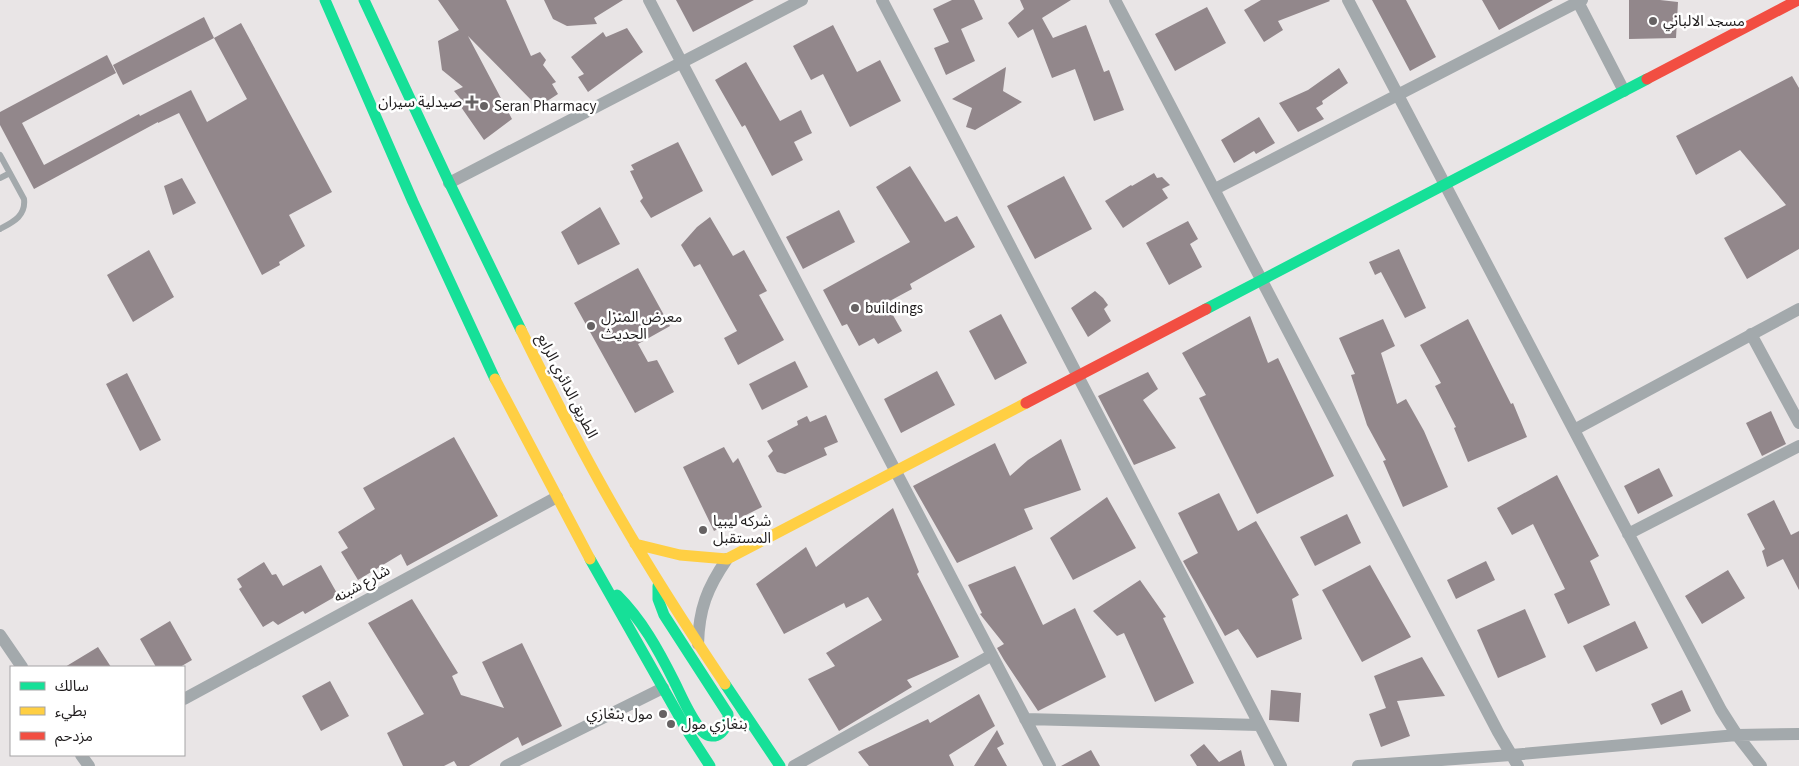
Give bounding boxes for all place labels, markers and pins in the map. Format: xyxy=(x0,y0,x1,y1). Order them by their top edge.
place label: مسجد الالباني xyxy=(1663,11,1745,32)
marker: مسجد الالباني xyxy=(1647,15,1659,27)
place label: صيدلية سيران xyxy=(378,92,462,113)
marker: صيدلية سيران xyxy=(466,96,478,108)
place label: Seran Pharmacy xyxy=(494,96,596,117)
marker: Seran Pharmacy xyxy=(478,100,490,112)
place label: buildings xyxy=(865,298,923,319)
marker: buildings xyxy=(849,302,861,314)
place label: معرض المنزل الحديث xyxy=(601,307,682,345)
marker: معرض المنزل الحديث xyxy=(585,320,597,332)
place label: شركه ليبيا المستقبل xyxy=(713,511,771,549)
marker: شركه ليبيا المستقبل xyxy=(697,524,709,536)
place label: مول بنغازي xyxy=(586,704,653,725)
marker: مول بنغازي xyxy=(657,708,669,720)
place label: بنغازي مول xyxy=(681,714,748,735)
marker: بنغازي مول xyxy=(665,718,677,730)

